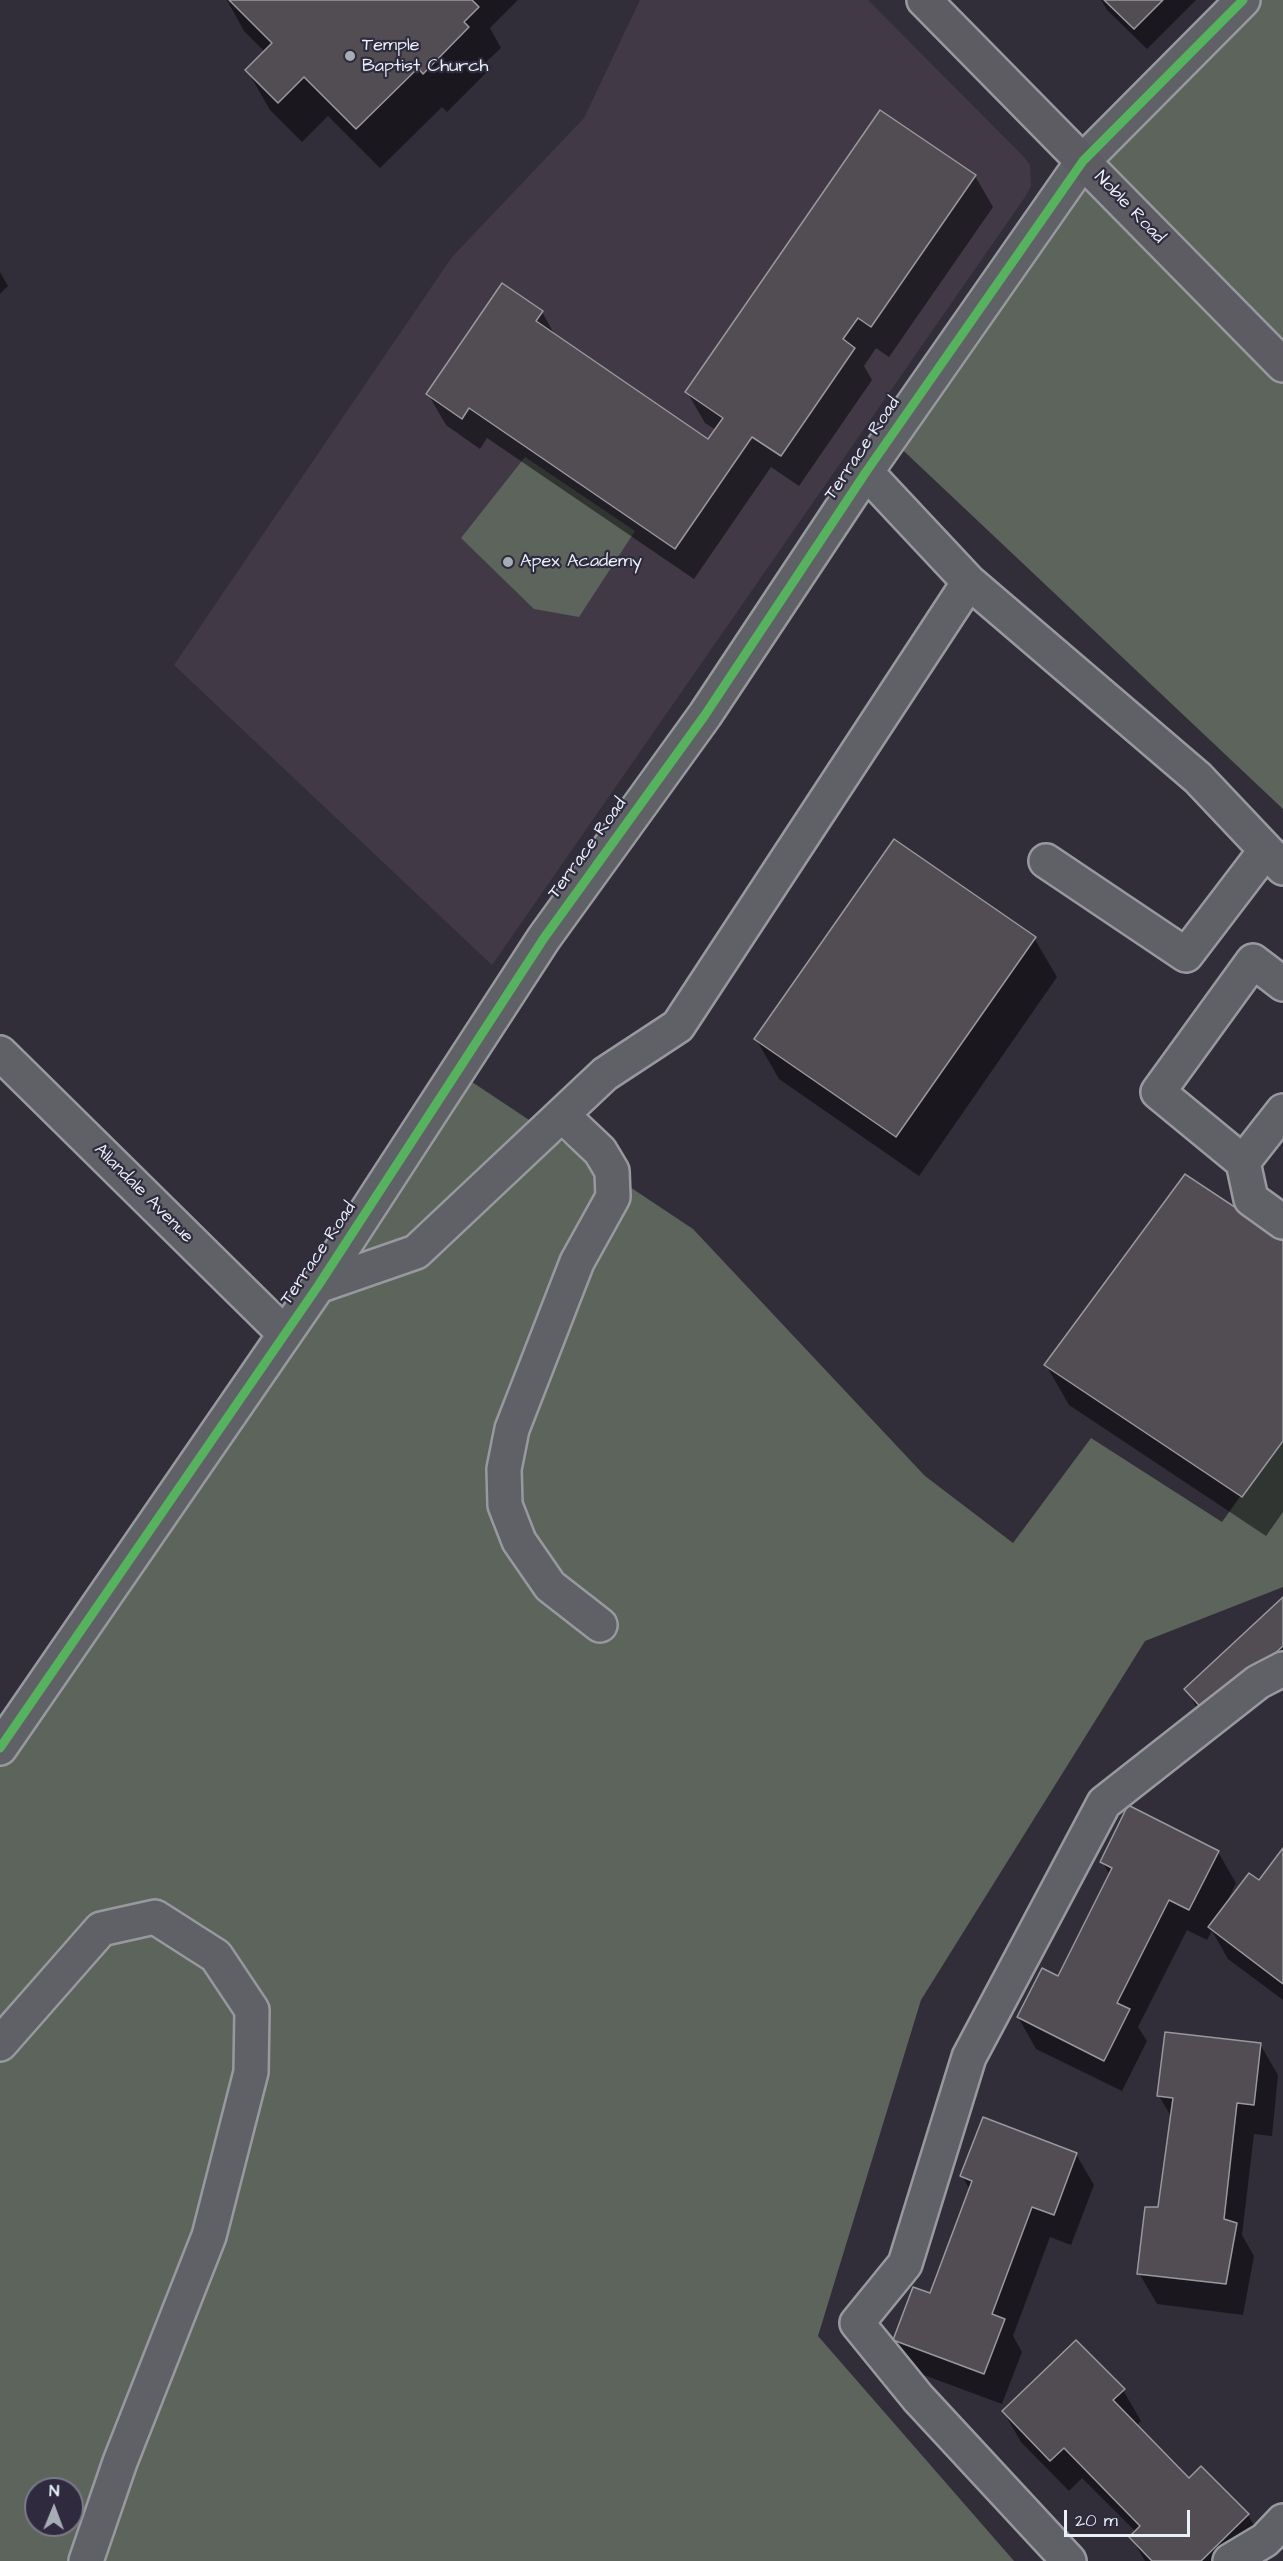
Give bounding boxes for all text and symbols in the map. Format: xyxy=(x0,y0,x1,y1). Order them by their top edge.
place label: Temple Baptist Church xyxy=(362,35,489,78)
marker: Temple Baptist Church xyxy=(343,49,357,63)
street label: Noble Road xyxy=(1089,167,1169,249)
street label: Terrace Road xyxy=(821,393,905,505)
place label: Apex Academy xyxy=(520,551,642,573)
marker: Apex Academy xyxy=(501,555,515,569)
street label: Terrace Road xyxy=(544,794,632,904)
street label: Allandale Avenue xyxy=(89,1140,197,1248)
street label: Terrace Road xyxy=(277,1198,361,1310)
north arrow xyxy=(24,2477,84,2537)
text: N xyxy=(49,2480,59,2502)
scale bar xyxy=(1067,2498,1193,2536)
text: 20 m xyxy=(1075,2508,1118,2533)

